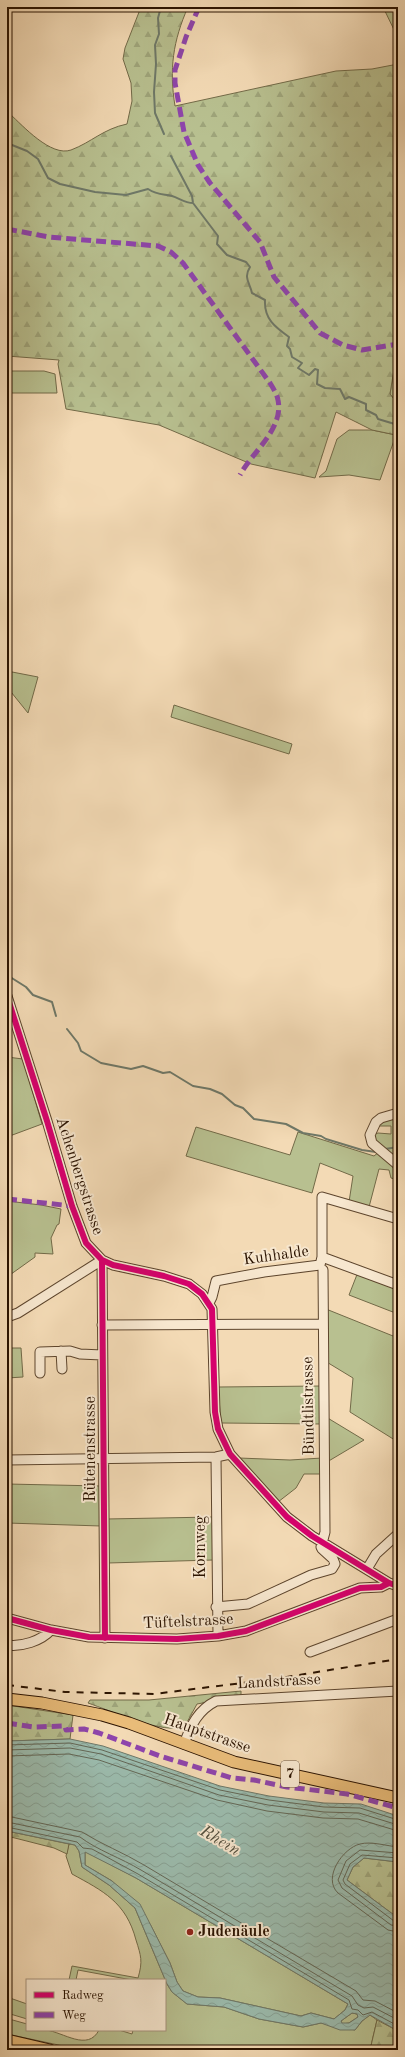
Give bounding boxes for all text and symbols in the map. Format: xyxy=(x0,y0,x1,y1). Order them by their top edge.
street label: Achenbergstrasse xyxy=(52,1115,106,1237)
street label: Kuhhalde xyxy=(242,1243,310,1269)
street label: Bündtlistrasse xyxy=(300,1356,318,1456)
street label: Rütenenstrasse xyxy=(83,1396,99,1502)
street label: Kornweg xyxy=(193,1515,209,1578)
street label: Tüftelstrasse xyxy=(142,1612,234,1632)
street label: Landstrasse xyxy=(237,1672,321,1692)
street label: Hauptstrasse xyxy=(161,1712,253,1756)
road number: 7 xyxy=(281,1761,299,1787)
water label: Rhein xyxy=(196,1822,243,1860)
place label: Judenäule xyxy=(198,1924,270,1940)
marker: Judenäule xyxy=(185,1927,195,1937)
legend xyxy=(26,1979,166,2031)
text: Radweg xyxy=(62,1990,104,2002)
text: Weg xyxy=(62,2010,86,2022)

